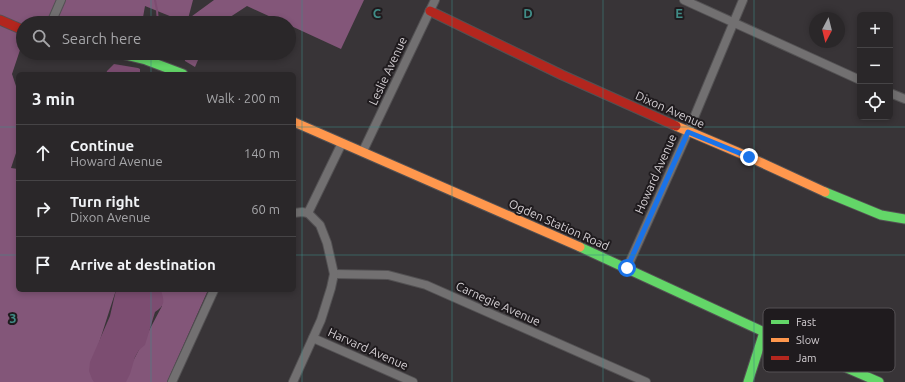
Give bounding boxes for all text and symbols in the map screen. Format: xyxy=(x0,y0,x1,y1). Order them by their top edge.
text: C xyxy=(373,6,382,20)
text: D xyxy=(523,6,533,20)
text: E xyxy=(675,6,683,20)
north arrow xyxy=(809,12,845,48)
map controls xyxy=(857,12,893,120)
button: + xyxy=(857,12,893,48)
search box xyxy=(16,16,296,60)
icon: search xyxy=(30,27,52,49)
text: Search here xyxy=(62,30,141,47)
street label: Leslie Avenue xyxy=(366,35,409,107)
button: − xyxy=(857,48,893,84)
button: locate xyxy=(857,84,893,120)
street label: Dixon Avenue xyxy=(634,88,707,131)
text: 3 min xyxy=(32,89,75,108)
text: Walk · 200 m xyxy=(206,91,280,105)
street label: Howard Avenue xyxy=(632,132,679,216)
text: Continue xyxy=(70,137,134,154)
icon: ahead xyxy=(32,142,54,164)
text: 140 m xyxy=(244,146,280,160)
route end xyxy=(740,148,758,166)
text: Howard Avenue xyxy=(70,154,163,168)
text: Turn right xyxy=(70,193,140,210)
street label: Ogden Station Road xyxy=(507,197,611,253)
icon: right xyxy=(32,198,54,220)
text: 60 m xyxy=(251,202,280,216)
text: Dixon Avenue xyxy=(70,210,151,224)
icon: arrive xyxy=(32,254,54,276)
text: Arrive at destination xyxy=(70,256,216,273)
route start xyxy=(618,259,636,277)
street label: Carnegie Avenue xyxy=(454,279,542,328)
legend xyxy=(763,308,895,372)
text: 3 xyxy=(9,311,17,325)
text: Fast xyxy=(796,316,817,328)
street label: Harvard Avenue xyxy=(326,325,410,372)
text: Slow xyxy=(796,334,820,346)
text: Jam xyxy=(796,352,817,364)

